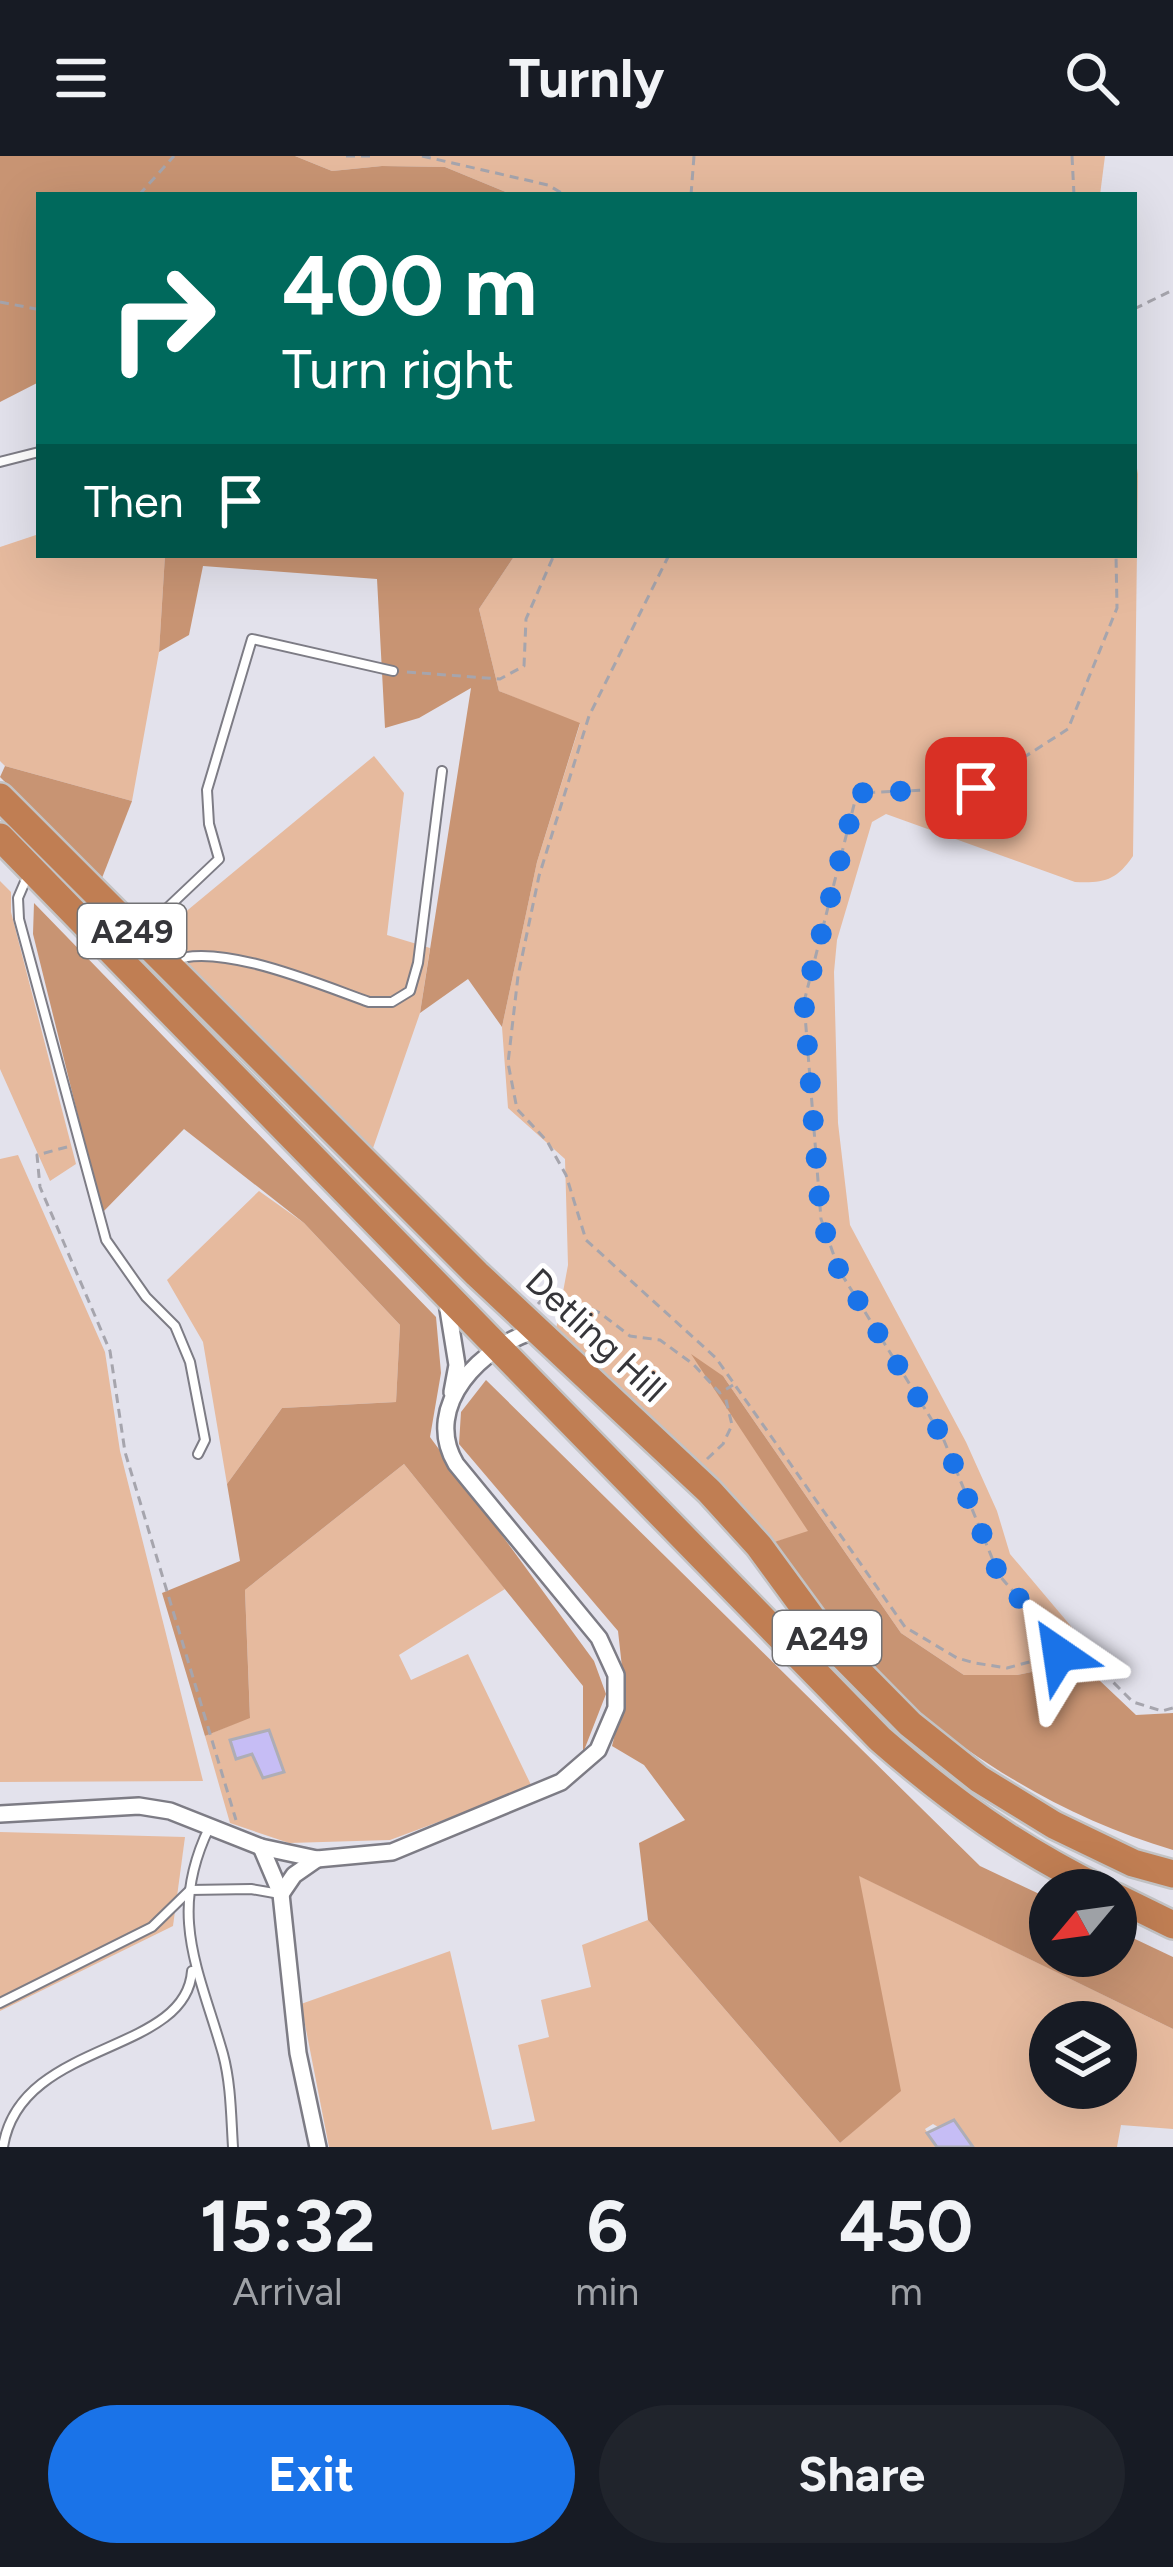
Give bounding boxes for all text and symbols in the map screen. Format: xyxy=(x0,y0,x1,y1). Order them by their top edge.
icon: menu xyxy=(48,45,114,111)
icon: search xyxy=(1059,45,1125,111)
text: Turnly xyxy=(509,46,664,111)
text: 400 m xyxy=(282,235,537,336)
icon: right xyxy=(84,240,240,396)
text: Turn right xyxy=(282,337,514,402)
icon: arrive xyxy=(208,468,274,534)
text: Then xyxy=(84,474,184,528)
pin xyxy=(925,737,1027,839)
icon: arrive xyxy=(943,755,1009,821)
road number: A249 xyxy=(78,904,186,958)
street label: Detling Hill xyxy=(517,1259,675,1411)
position arrow xyxy=(996,1591,1122,1717)
road number: A249 xyxy=(773,1611,881,1665)
north arrow xyxy=(1029,1869,1137,1977)
map controls xyxy=(1029,1869,1137,2109)
button: layers xyxy=(1029,2001,1137,2109)
text: 15:32 xyxy=(200,2183,375,2269)
text: 6 xyxy=(586,2183,628,2269)
text: 450 xyxy=(839,2183,973,2269)
text: Arrival xyxy=(233,2268,343,2315)
text: min xyxy=(575,2268,639,2315)
text: m xyxy=(890,2268,923,2315)
button: Exit xyxy=(48,2405,575,2543)
button: Share xyxy=(599,2405,1125,2543)

